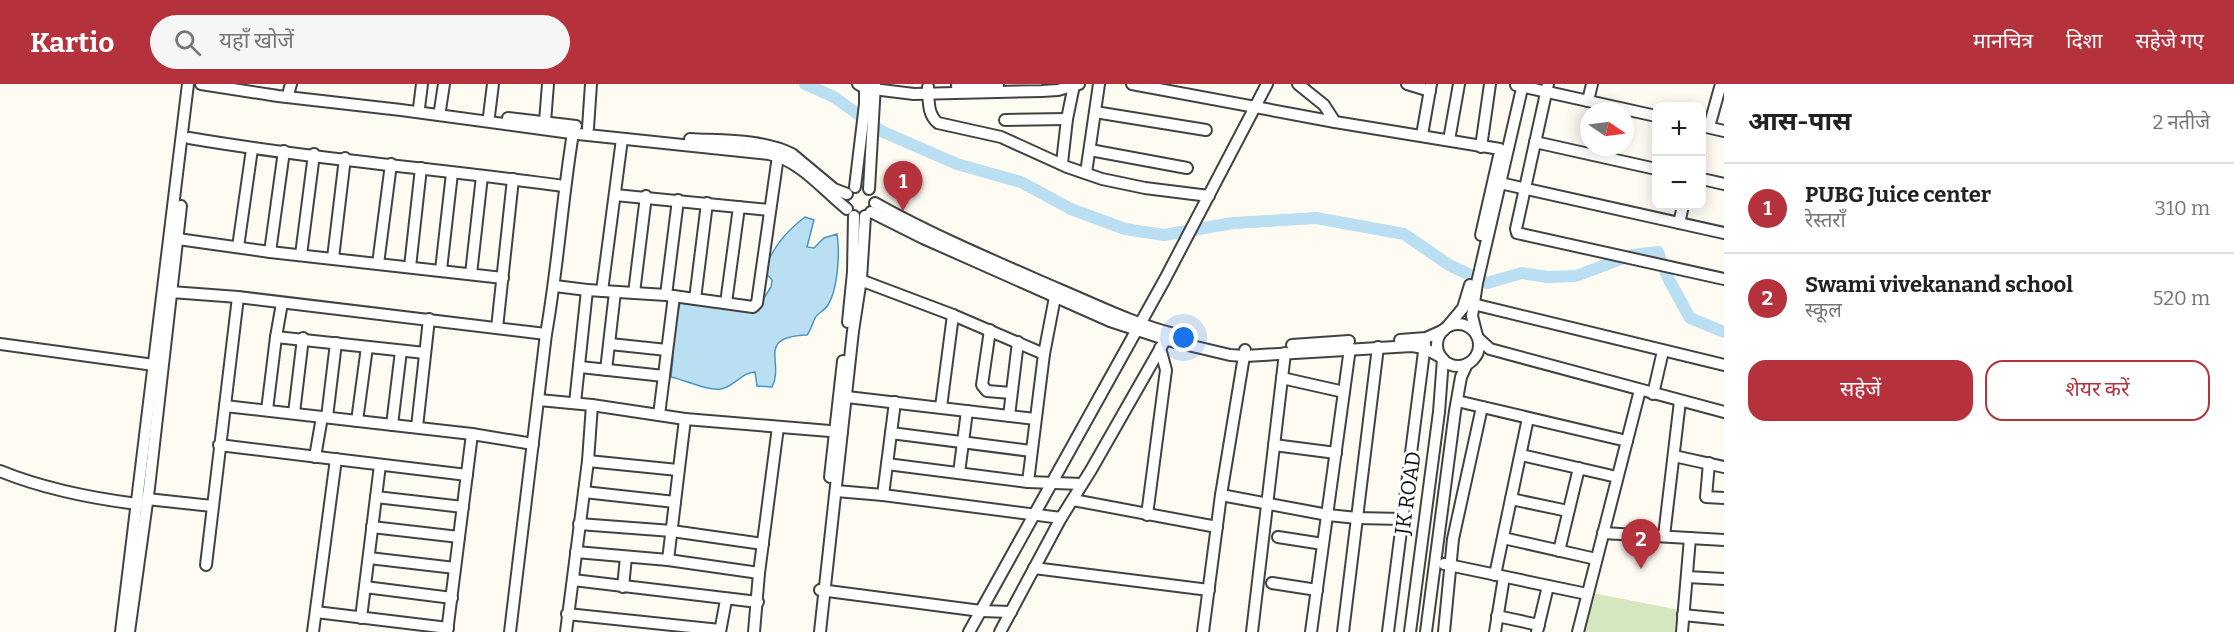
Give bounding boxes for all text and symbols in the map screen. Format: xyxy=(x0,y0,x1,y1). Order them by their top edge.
search box xyxy=(150,15,570,69)
text: Kartio xyxy=(30,26,114,59)
icon: search xyxy=(171,26,204,59)
text: यहाँ खोजें xyxy=(219,27,294,54)
text: मानचित्र xyxy=(1973,28,2033,54)
text: दिशा xyxy=(2066,28,2102,54)
text: सहेजे गए xyxy=(2135,28,2204,54)
north arrow xyxy=(1580,102,1634,156)
map controls xyxy=(1652,102,1706,210)
button: + xyxy=(1652,102,1706,156)
text: आस-पास xyxy=(1748,106,1851,137)
text: 2 नतीजे xyxy=(2153,110,2210,134)
button: − xyxy=(1652,156,1706,210)
pin: 1 xyxy=(884,162,922,211)
text: PUBG Juice center xyxy=(1805,181,1991,208)
text: 1 xyxy=(1763,196,1772,220)
text: 310 m xyxy=(2155,196,2210,220)
text: रेस्तराँ xyxy=(1805,208,1846,232)
text: Swami vivekanand school xyxy=(1805,271,2073,298)
text: 2 xyxy=(1762,286,1773,310)
text: 520 m xyxy=(2153,286,2210,310)
text: स्कूल xyxy=(1805,298,1842,322)
your location xyxy=(1169,323,1198,352)
button: सहेजें xyxy=(1748,360,1973,421)
button: शेयर करें xyxy=(1985,360,2210,421)
street label: JK ROAD xyxy=(1389,450,1427,537)
pin: 2 xyxy=(1622,520,1660,569)

